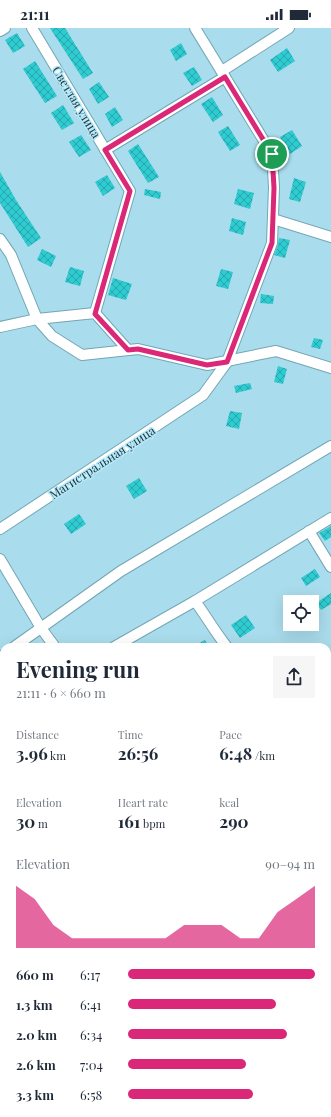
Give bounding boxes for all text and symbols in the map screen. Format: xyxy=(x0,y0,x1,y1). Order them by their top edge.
text: 21:11 xyxy=(20,4,49,24)
street label: Светлая улица xyxy=(49,63,105,141)
pin xyxy=(255,137,289,171)
icon: arrive xyxy=(261,143,283,165)
street label: Магистральная улица xyxy=(46,422,158,502)
map controls xyxy=(283,595,319,631)
button: locate xyxy=(283,595,319,631)
text: Evening run xyxy=(16,654,140,684)
button: share xyxy=(273,656,315,698)
text: 21:11 · 6 × 660 m xyxy=(16,684,106,701)
text: Distance xyxy=(16,727,59,742)
text: Time xyxy=(118,727,143,742)
text: Pace xyxy=(219,727,242,742)
text: 3.96 xyxy=(16,742,48,764)
text: 26:56 xyxy=(118,742,158,764)
text: 6:48 xyxy=(219,742,252,764)
text: km xyxy=(48,748,66,763)
text: /km xyxy=(252,748,275,763)
text: Elevation xyxy=(16,795,62,810)
text: Heart rate xyxy=(118,795,168,810)
text: kcal xyxy=(219,795,239,810)
text: 30 xyxy=(16,810,35,832)
text: 161 xyxy=(118,810,140,832)
text: 290 xyxy=(219,810,249,832)
text: m xyxy=(35,816,48,831)
text: bpm xyxy=(140,816,165,831)
text: Elevation xyxy=(16,855,70,872)
text: 90–94 m xyxy=(265,855,315,872)
text: 660 m xyxy=(16,966,54,983)
text: 6:17 xyxy=(80,966,100,983)
text: 1.3 km xyxy=(16,996,53,1013)
text: 6:41 xyxy=(80,996,101,1013)
text: 2.0 km xyxy=(16,1026,57,1043)
text: 6:34 xyxy=(80,1026,102,1043)
text: 2.6 km xyxy=(16,1056,56,1073)
text: 7:04 xyxy=(80,1056,103,1073)
text: 3.3 km xyxy=(16,1086,54,1103)
text: 6:58 xyxy=(80,1086,102,1103)

